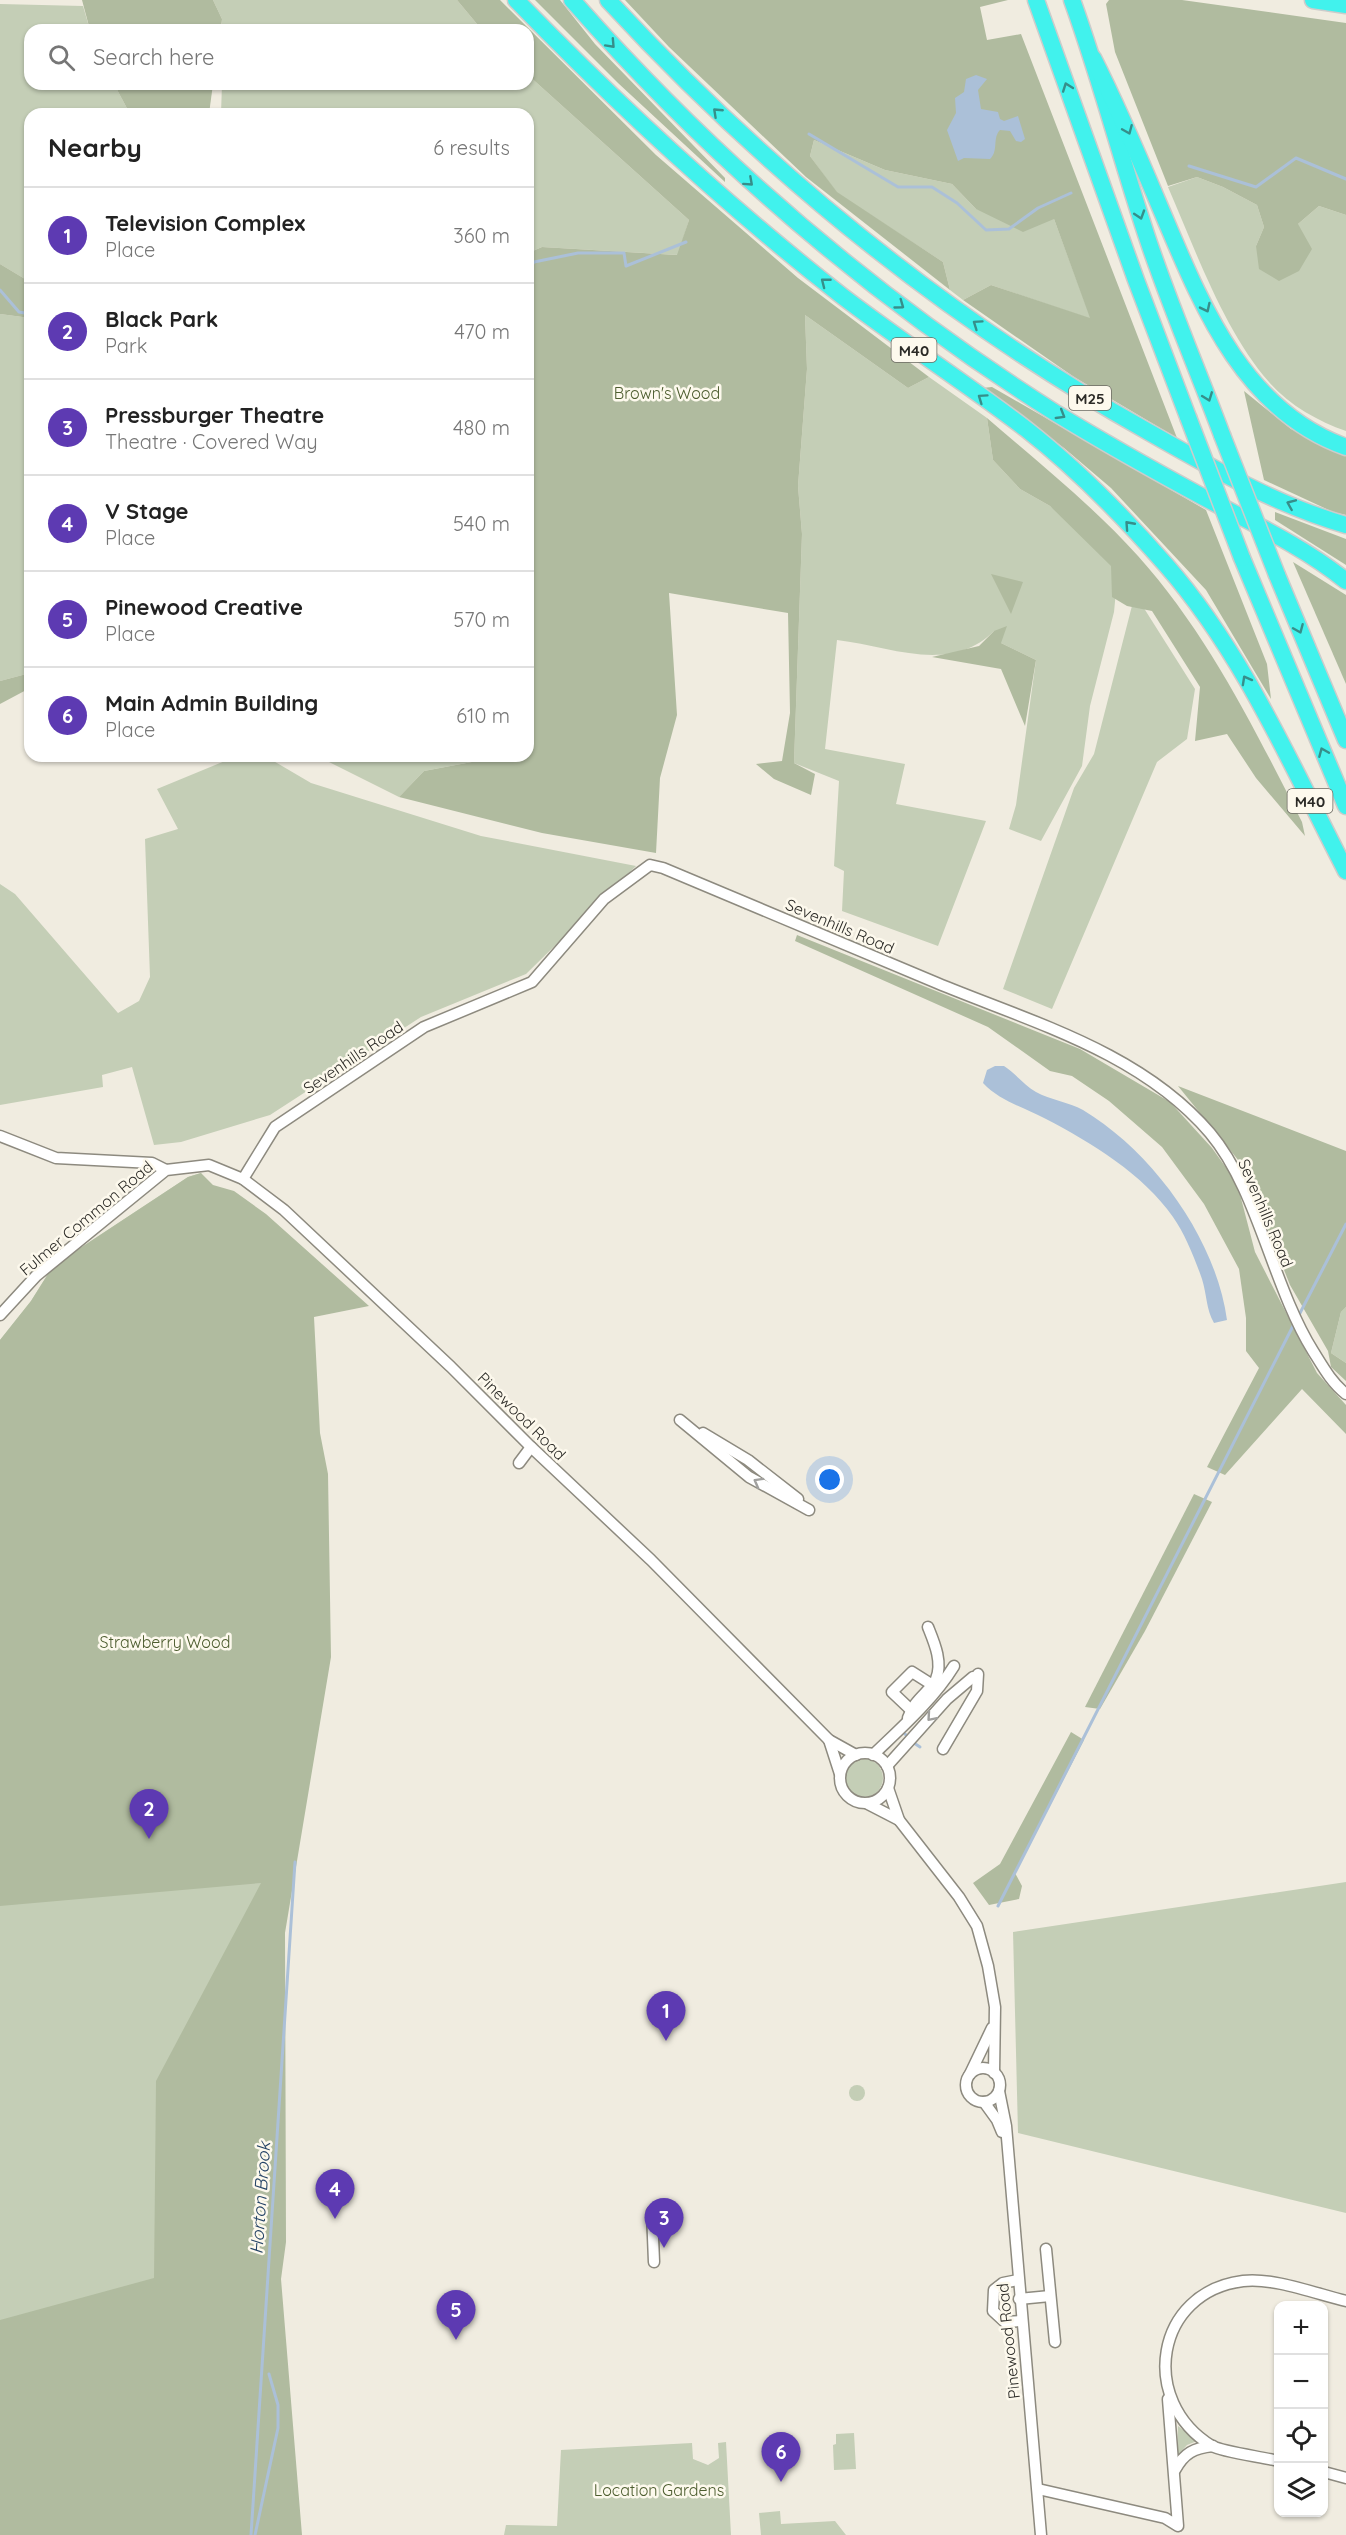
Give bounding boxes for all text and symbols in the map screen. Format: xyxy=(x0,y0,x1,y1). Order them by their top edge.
search box xyxy=(24,24,534,90)
one-way arrow xyxy=(604,37,615,47)
icon: search xyxy=(45,41,78,74)
text: Search here xyxy=(93,43,214,71)
one-way arrow xyxy=(1061,82,1074,92)
one-way arrow xyxy=(713,108,723,119)
one-way arrow xyxy=(1121,123,1133,134)
text: Nearby xyxy=(48,131,142,164)
text: 6 results xyxy=(433,135,510,160)
one-way arrow xyxy=(742,175,753,186)
text: Television Complex xyxy=(105,209,305,237)
one-way arrow xyxy=(1133,209,1145,220)
text: 1 xyxy=(64,223,71,248)
text: 360 m xyxy=(453,223,510,248)
text: Place xyxy=(105,237,155,262)
one-way arrow xyxy=(820,278,831,289)
one-way arrow xyxy=(893,298,904,309)
one-way arrow xyxy=(1199,302,1211,313)
text: Black Park xyxy=(105,305,218,333)
text: 2 xyxy=(62,319,73,344)
text: 470 m xyxy=(454,319,510,344)
one-way arrow xyxy=(972,320,983,331)
text: Park xyxy=(105,333,147,358)
road number: M40 xyxy=(892,338,936,362)
park label: Brown's Wood xyxy=(614,383,720,403)
road number: M25 xyxy=(1069,386,1111,410)
one-way arrow xyxy=(1201,391,1213,402)
one-way arrow xyxy=(977,394,988,405)
text: Pressburger Theatre xyxy=(105,401,324,429)
one-way arrow xyxy=(1055,408,1065,420)
text: 3 xyxy=(62,415,73,440)
text: 480 m xyxy=(453,415,510,440)
text: Theatre · Covered Way xyxy=(105,429,318,454)
text: V Stage xyxy=(105,497,189,525)
one-way arrow xyxy=(1286,499,1297,511)
text: 4 xyxy=(62,511,73,536)
text: 540 m xyxy=(453,511,510,536)
one-way arrow xyxy=(1125,521,1136,532)
text: Place xyxy=(105,525,155,550)
text: Pinewood Creative xyxy=(105,593,303,621)
text: 5 xyxy=(62,607,73,632)
text: 570 m xyxy=(453,607,510,632)
text: Place xyxy=(105,621,155,646)
one-way arrow xyxy=(1292,623,1304,634)
one-way arrow xyxy=(1242,676,1253,686)
text: Main Admin Building xyxy=(105,689,318,717)
text: 6 xyxy=(62,703,73,728)
text: 610 m xyxy=(456,703,510,728)
text: Place xyxy=(105,717,155,742)
one-way arrow xyxy=(1319,747,1331,758)
road number: M40 xyxy=(1288,789,1332,813)
street label: Sevenhills Road xyxy=(783,894,897,958)
street label: Sevenhills Road xyxy=(299,1016,407,1098)
street label: Fulmer Common Road xyxy=(15,1156,157,1280)
street label: Sevenhills Road xyxy=(1234,1156,1298,1270)
street label: Pinewood Road xyxy=(474,1368,570,1464)
your location xyxy=(815,1465,844,1494)
one-way arrow xyxy=(753,1478,764,1489)
park label: Strawberry Wood xyxy=(100,1632,230,1652)
one-way arrow xyxy=(927,1710,938,1720)
pin: 2 xyxy=(130,1790,168,1839)
pin: 1 xyxy=(646,1992,686,2041)
water label: Horton Brook xyxy=(245,2140,275,2255)
pin: 4 xyxy=(316,2170,354,2219)
pin: 3 xyxy=(644,2198,684,2248)
street label: Pinewood Road xyxy=(992,2282,1024,2400)
pin: 5 xyxy=(436,2290,476,2340)
map controls xyxy=(1274,2301,1328,2517)
button: + xyxy=(1274,2301,1328,2355)
button: − xyxy=(1274,2355,1328,2409)
button: locate xyxy=(1274,2409,1328,2463)
pin: 6 xyxy=(762,2432,800,2482)
button: layers xyxy=(1274,2463,1328,2517)
park label: Location Gardens xyxy=(594,2480,724,2500)

